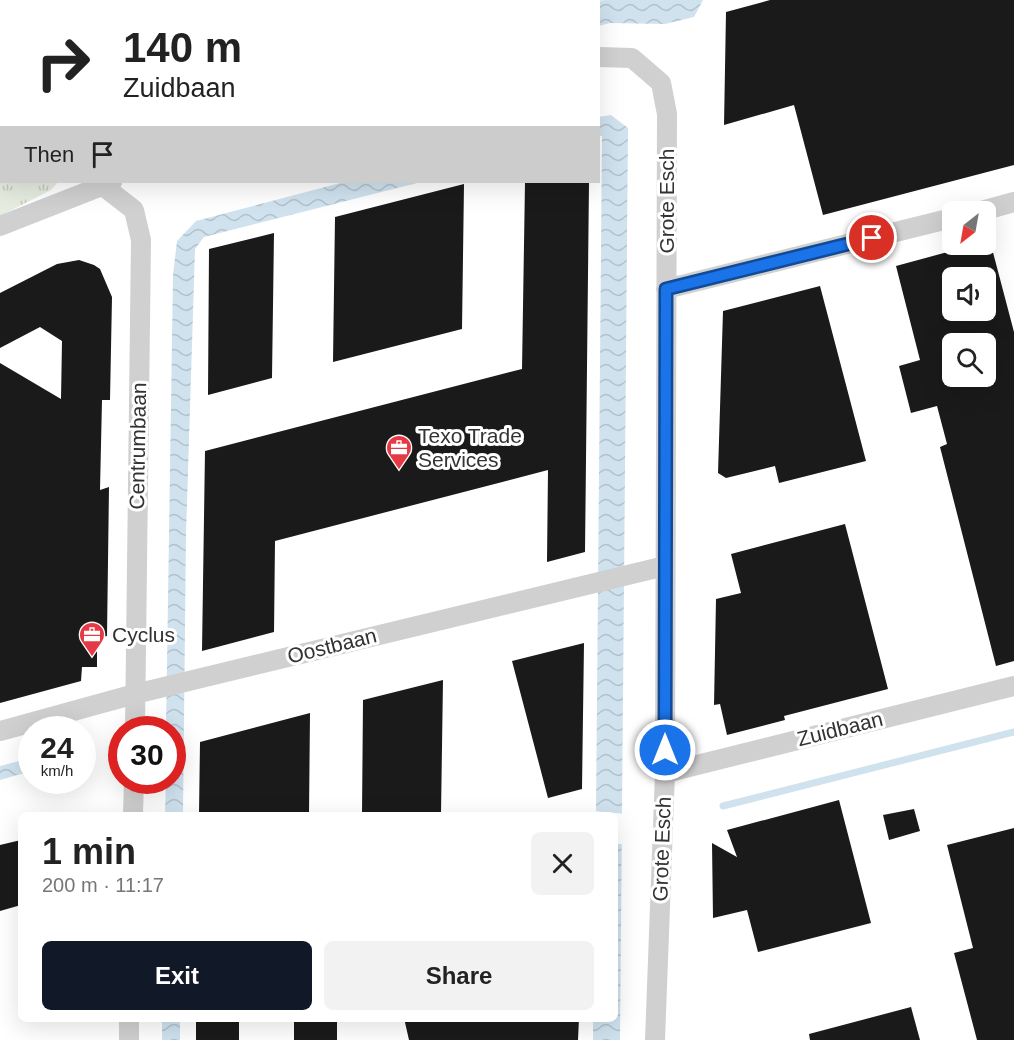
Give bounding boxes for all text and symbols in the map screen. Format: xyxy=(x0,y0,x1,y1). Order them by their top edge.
icon: right xyxy=(24,24,102,102)
text: 140 m xyxy=(123,24,242,71)
text: Zuidbaan xyxy=(123,73,236,103)
icon: arrive xyxy=(86,138,119,171)
text: Then xyxy=(24,142,74,167)
street label: Grote Esch xyxy=(655,148,678,254)
north arrow xyxy=(942,201,996,255)
map controls xyxy=(942,201,996,387)
pin xyxy=(846,212,897,263)
icon: arrive xyxy=(855,221,888,254)
button: sound xyxy=(942,267,996,321)
button: search xyxy=(942,333,996,387)
street label: Centrumbaan xyxy=(125,382,150,510)
place label: Texo Trade Services xyxy=(418,424,522,471)
office icon: Texo Trade Services xyxy=(384,433,414,471)
office icon: Cyclus xyxy=(77,620,107,658)
place label: Cyclus xyxy=(112,623,175,646)
street label: Oostbaan xyxy=(285,623,379,668)
street label: Zuidbaan xyxy=(795,707,885,750)
speed limit sign: 30 xyxy=(108,716,186,794)
position arrow xyxy=(633,718,697,782)
text: 24 xyxy=(40,731,74,764)
text: km/h xyxy=(41,762,73,779)
street label: Grote Esch xyxy=(648,796,675,902)
text: 1 min xyxy=(42,831,136,872)
button: close xyxy=(531,832,594,895)
text: 200 m · 11:17 xyxy=(42,874,164,896)
button: Exit xyxy=(42,941,312,1010)
button: Share xyxy=(324,941,594,1010)

